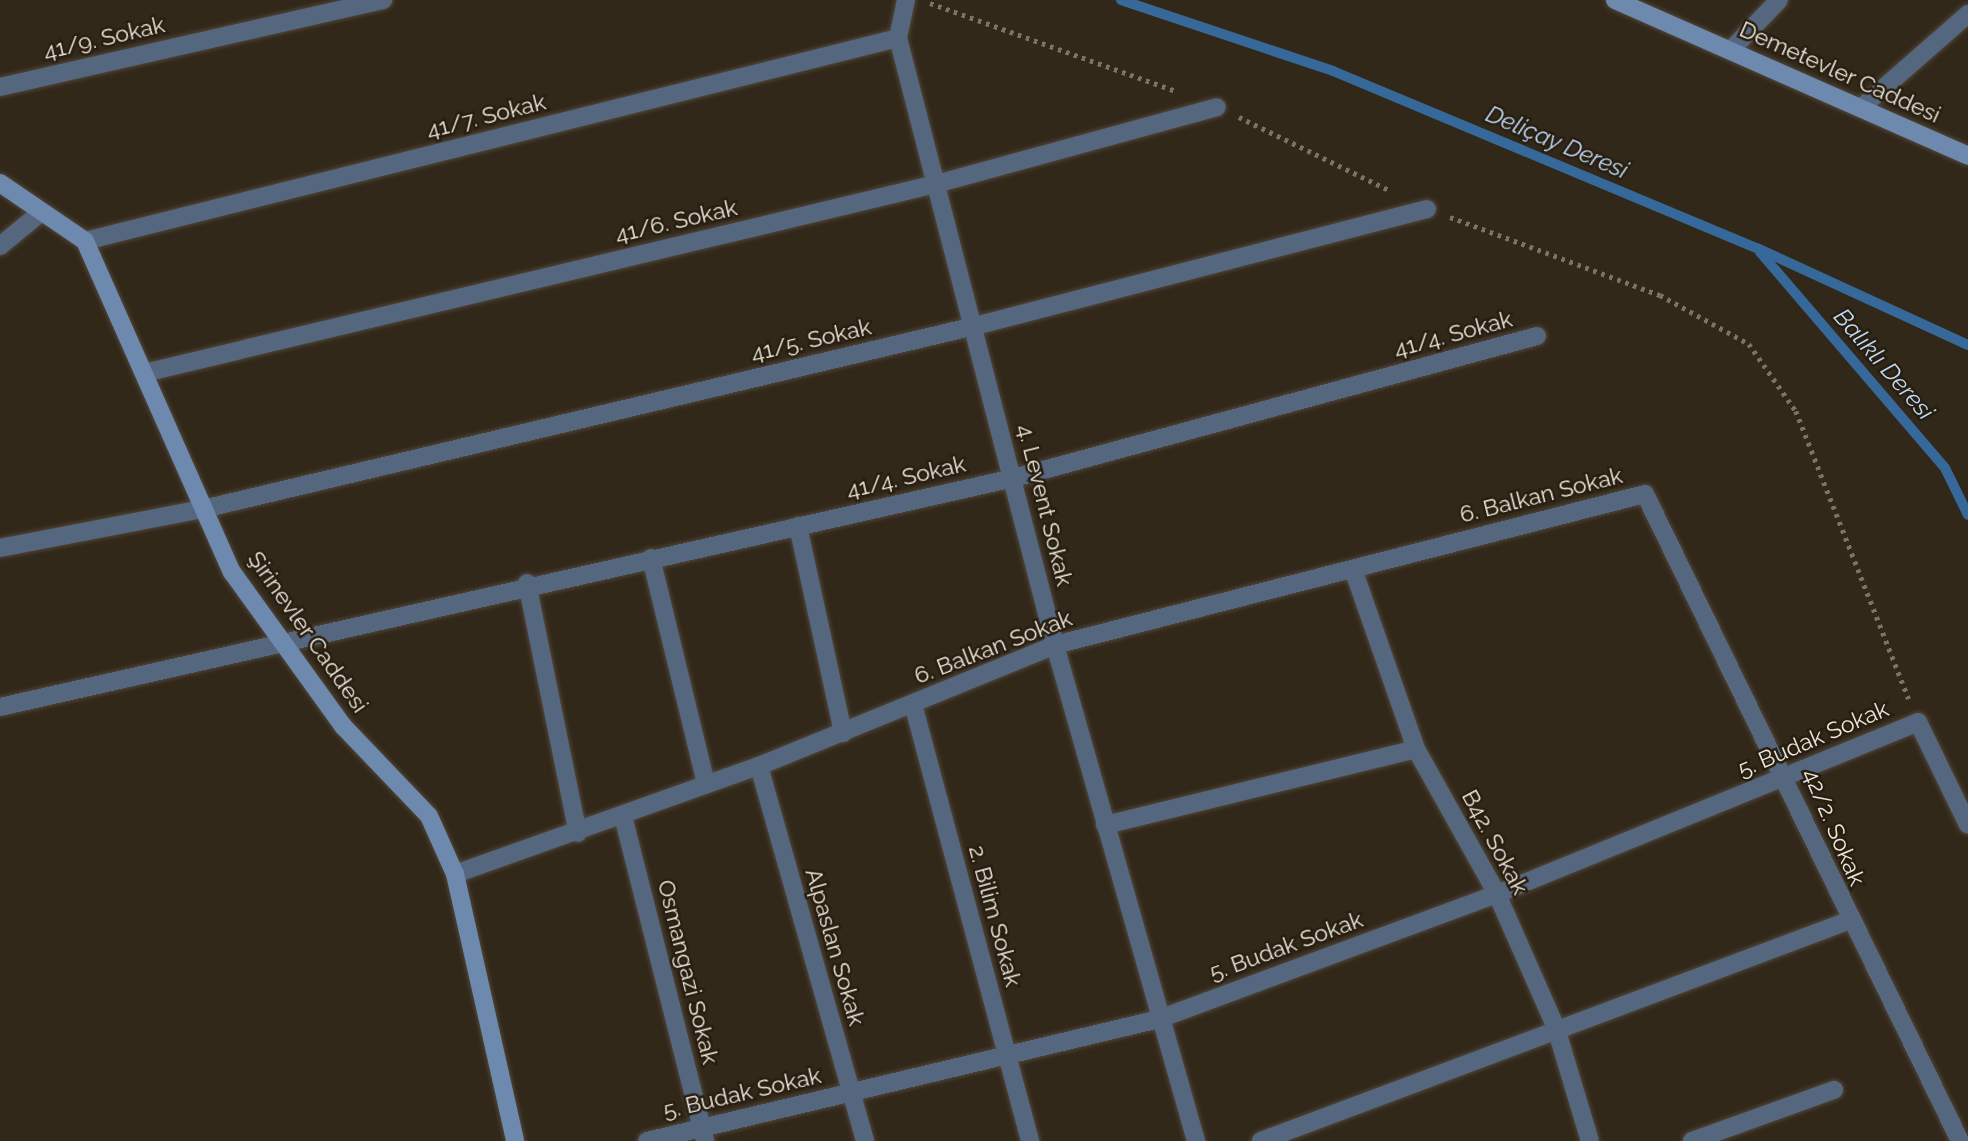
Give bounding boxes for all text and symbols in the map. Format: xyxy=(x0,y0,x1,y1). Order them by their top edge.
street label: 41/9. Sokak xyxy=(41,11,167,65)
street label: Demetevler Caddesi xyxy=(1735,15,1945,129)
street label: 41/7. Sokak xyxy=(424,88,548,144)
water label: Deliçay Deresi xyxy=(1481,99,1633,185)
street label: 41/6. Sokak xyxy=(612,194,740,248)
water label: Balıklı Deresi xyxy=(1828,303,1940,425)
street label: 41/4. Sokak xyxy=(1391,305,1515,363)
street label: 41/5. Sokak xyxy=(748,313,874,367)
street label: 4. Levent Sokak xyxy=(1012,421,1078,589)
street label: 41/4. Sokak xyxy=(844,450,968,504)
street label: 6. Balkan Sokak xyxy=(1457,461,1625,529)
street label: Şirinevler Caddesi xyxy=(242,546,374,718)
street label: 6. Balkan Sokak xyxy=(910,604,1076,690)
street label: 5. Budak Sokak xyxy=(1733,695,1893,783)
street label: 42/2. Sokak xyxy=(1797,764,1871,890)
street label: B42. Sokak xyxy=(1456,785,1534,899)
street label: 2. Bilim Sokak xyxy=(963,842,1027,990)
street label: Alpaslan Sokak xyxy=(799,865,871,1029)
street label: Osmangazi Sokak xyxy=(652,877,724,1067)
street label: 5. Budak Sokak xyxy=(1206,905,1366,987)
street label: 5. Budak Sokak xyxy=(660,1061,824,1125)

